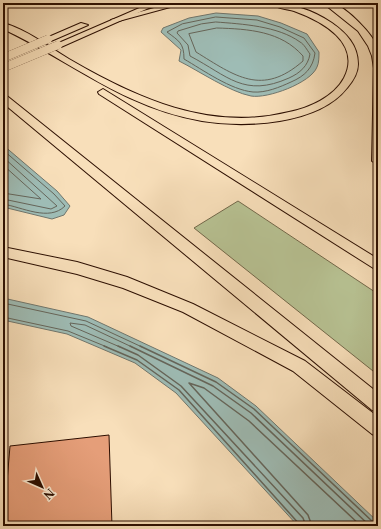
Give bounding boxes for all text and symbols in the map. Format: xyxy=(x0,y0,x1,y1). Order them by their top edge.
north arrow xyxy=(22,467,62,507)
text: N xyxy=(40,486,57,503)

